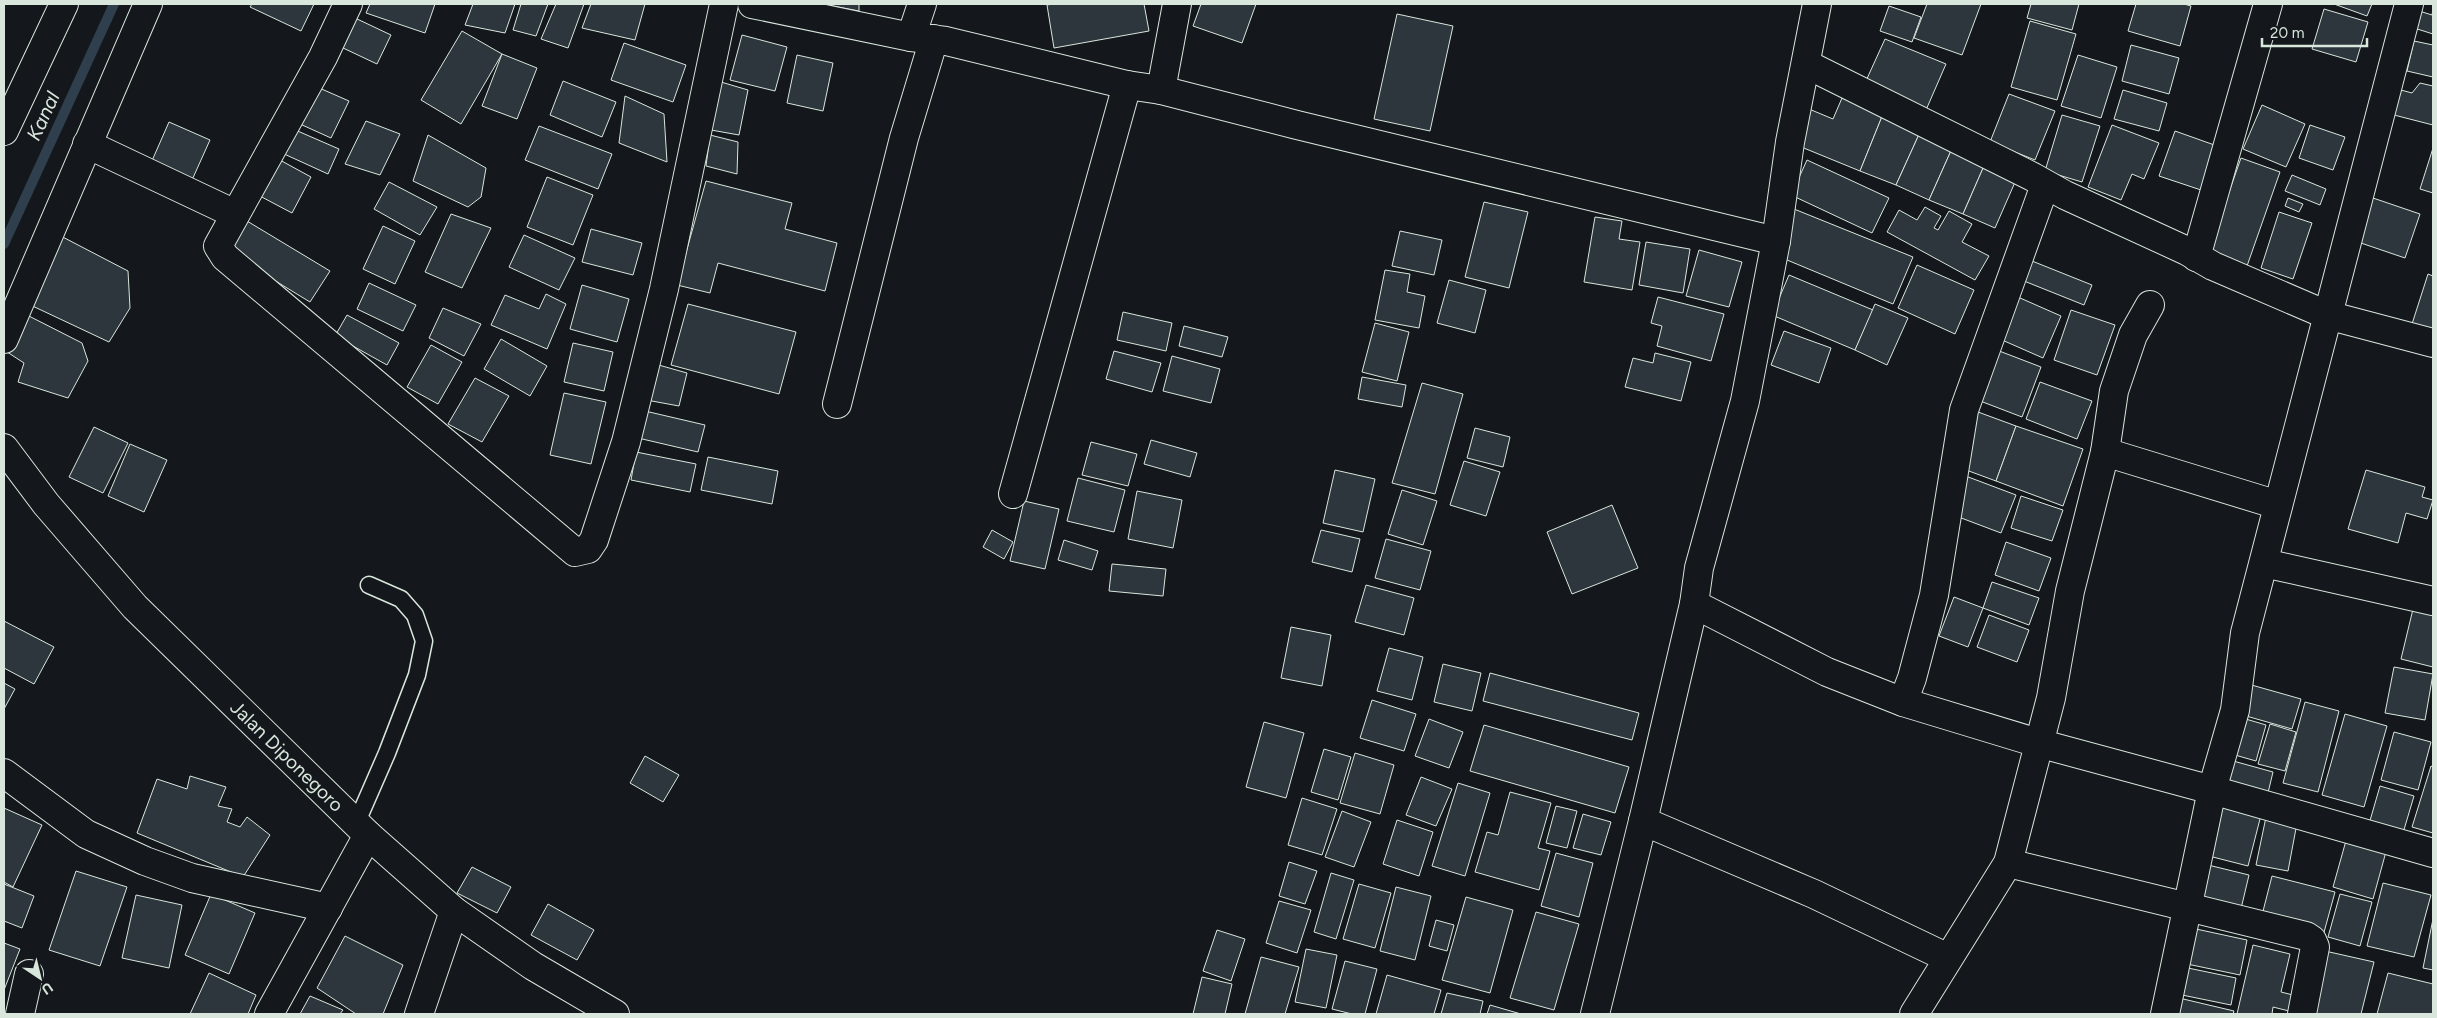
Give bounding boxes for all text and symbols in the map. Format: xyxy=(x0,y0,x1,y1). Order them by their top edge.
scale bar xyxy=(2262,15,2367,47)
text: 20 m xyxy=(2270,24,2304,42)
water label: Kanal xyxy=(21,87,65,144)
street label: Jalan Diponegoro xyxy=(225,696,348,817)
north arrow xyxy=(15,953,65,1003)
text: U xyxy=(38,978,56,998)

